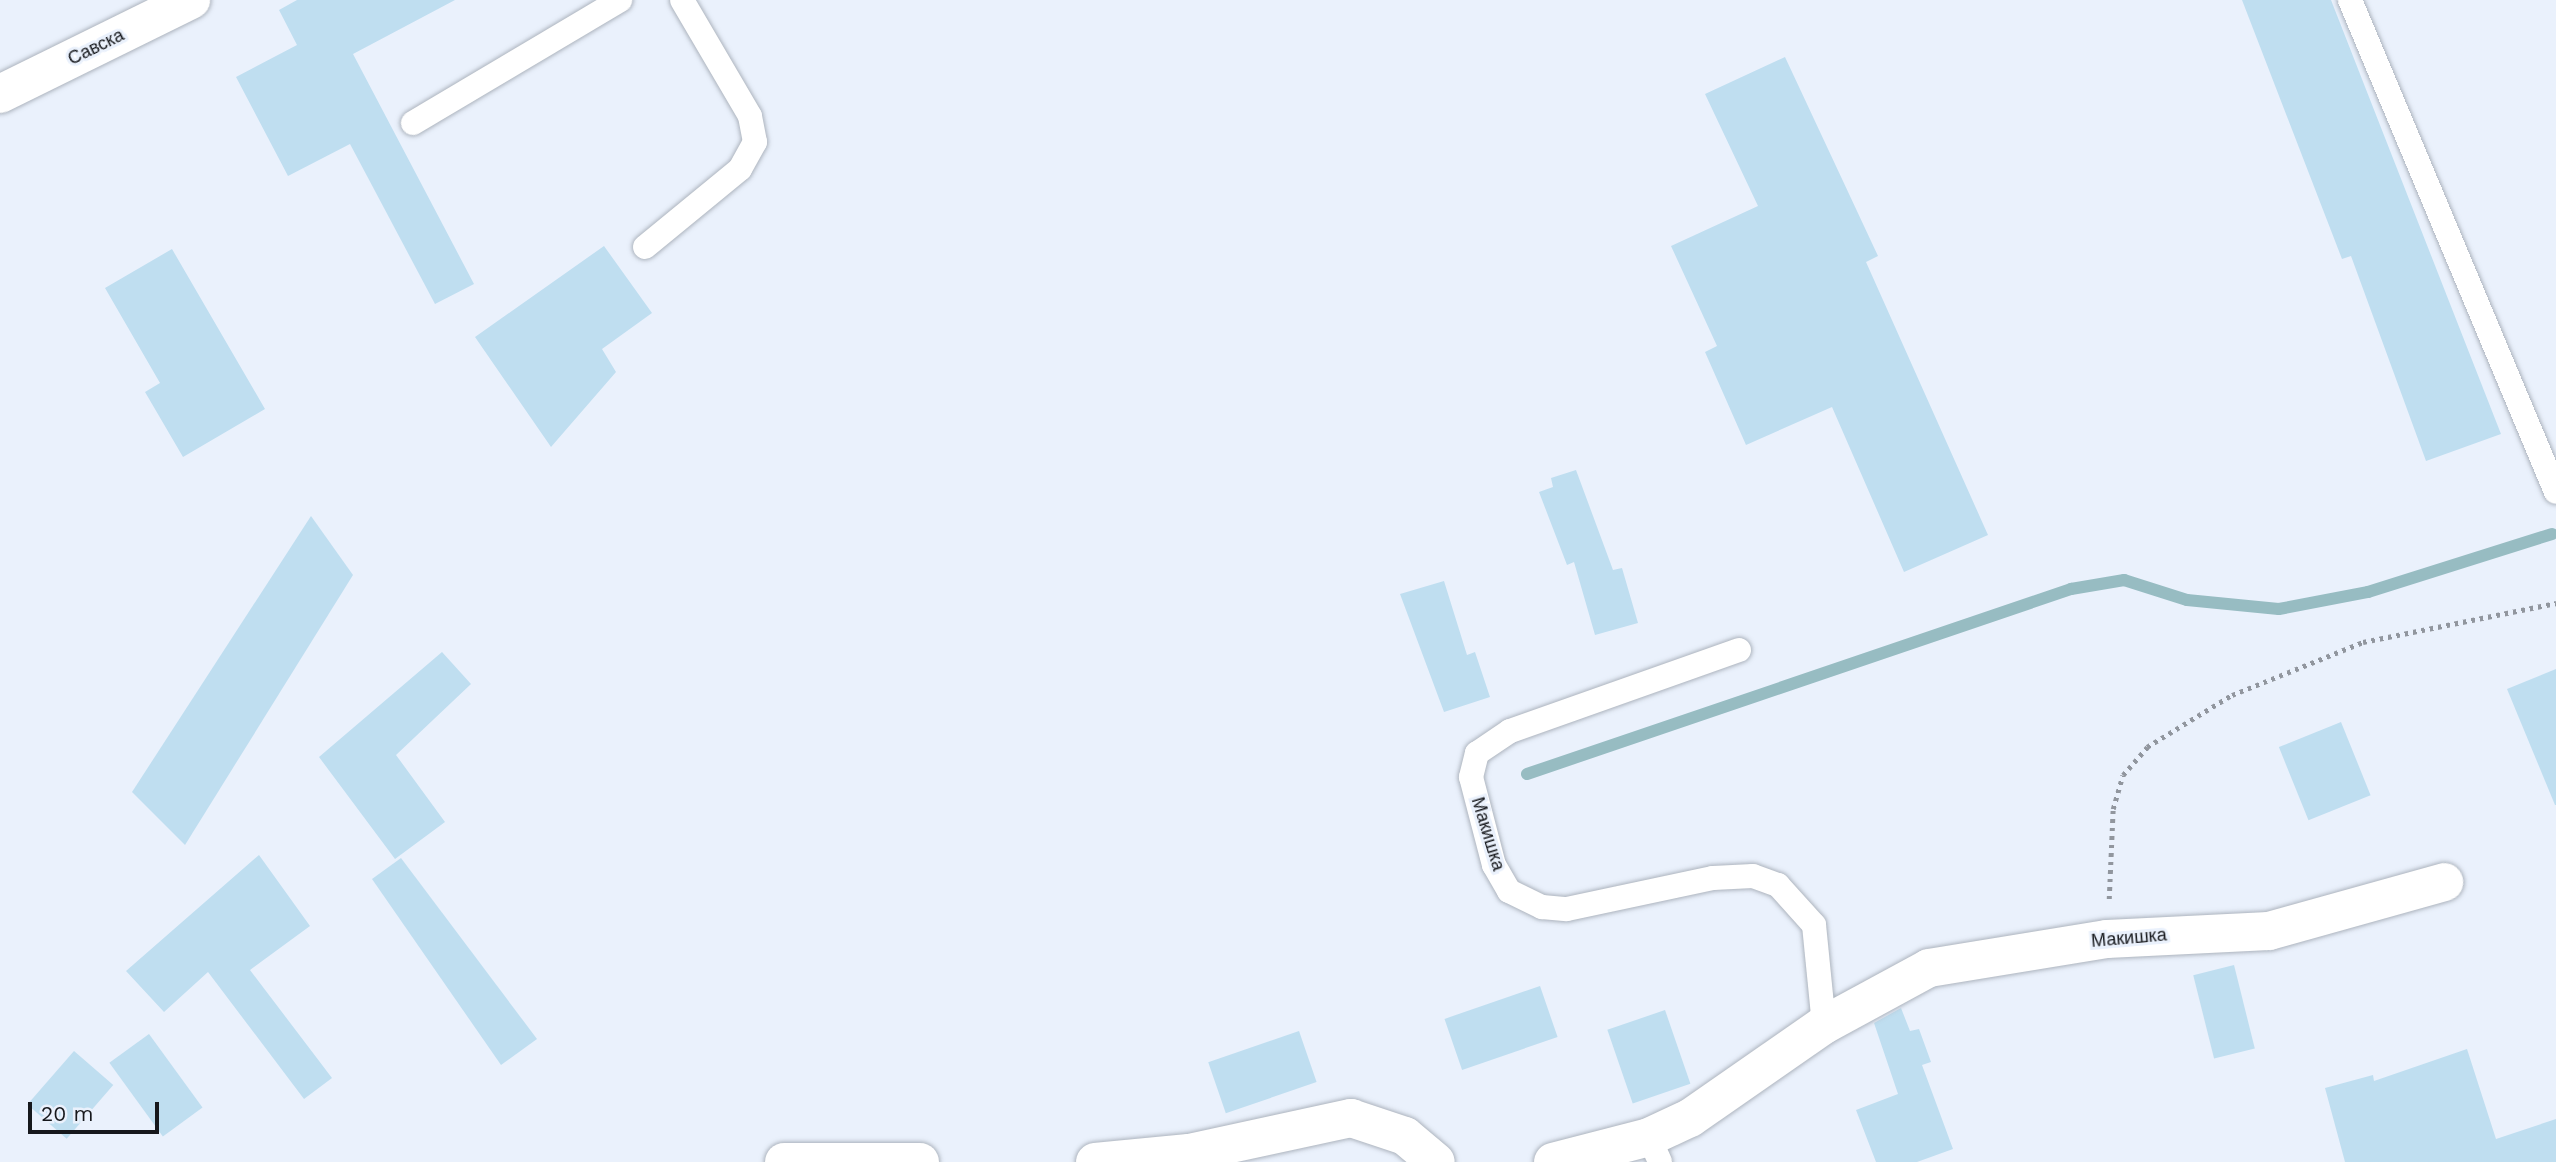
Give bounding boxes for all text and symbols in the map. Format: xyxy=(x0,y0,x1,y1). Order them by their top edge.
street label: Савска xyxy=(64,24,128,70)
street label: Макишка xyxy=(1467,795,1509,873)
street label: Макишка xyxy=(2090,924,2168,952)
scale bar xyxy=(32,1088,163,1132)
text: 20 m xyxy=(41,1101,93,1126)

